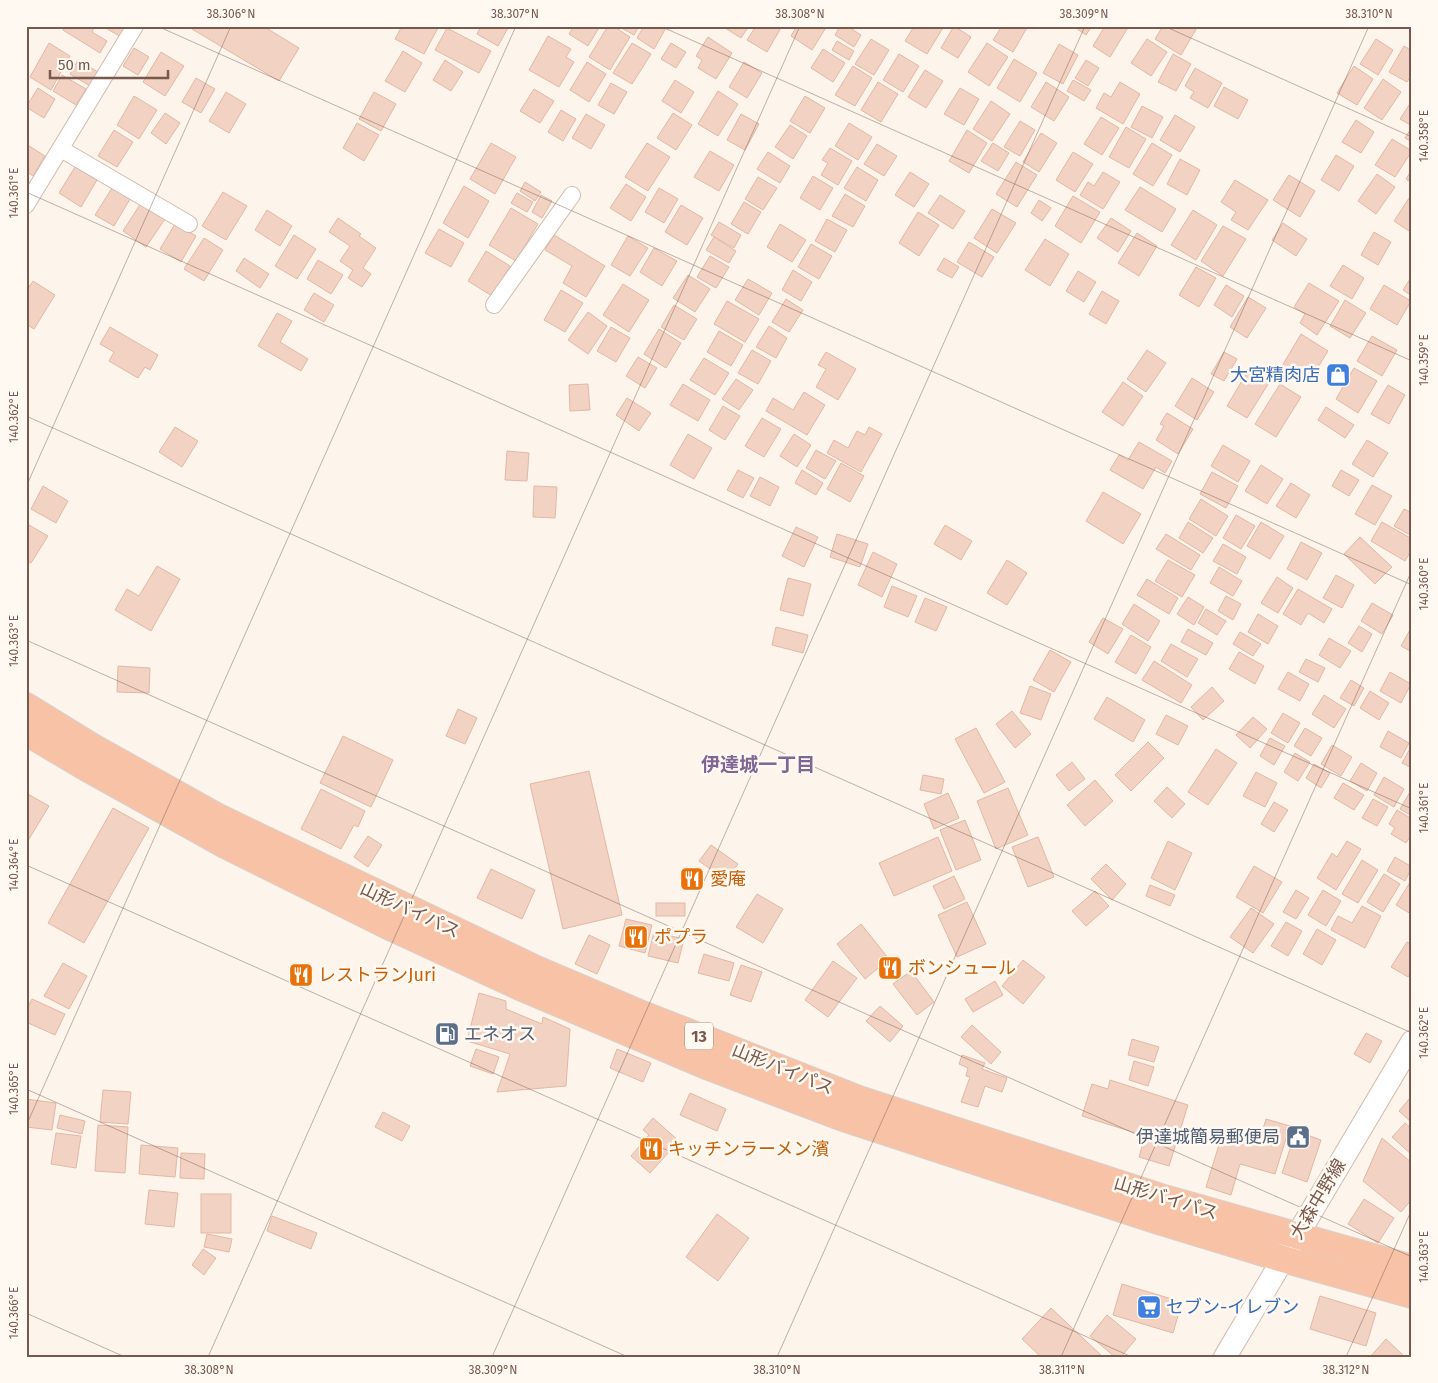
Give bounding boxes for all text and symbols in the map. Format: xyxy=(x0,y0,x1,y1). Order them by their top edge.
text: 38.306°N xyxy=(206,7,256,21)
text: 38.307°N xyxy=(491,7,539,21)
text: 38.308°N xyxy=(775,7,825,21)
text: 38.309°N xyxy=(1060,7,1108,21)
text: 38.310°N xyxy=(1345,7,1393,21)
scale bar xyxy=(50,48,168,80)
text: 50 m xyxy=(58,56,91,74)
text: 140.358°E xyxy=(1417,110,1431,162)
text: 140.361°E xyxy=(7,168,21,218)
text: 140.359°E xyxy=(1417,334,1431,386)
shop icon: 大宮精肉店 xyxy=(1325,362,1351,388)
place label: 大宮精肉店 xyxy=(1230,364,1320,386)
text: 140.362°E xyxy=(7,391,21,443)
text: 140.360°E xyxy=(1417,557,1431,611)
text: 140.363°E xyxy=(7,615,21,667)
district label: 伊達城一丁目 xyxy=(701,753,815,776)
text: 140.361°E xyxy=(1417,783,1431,833)
text: 140.364°E xyxy=(7,839,21,891)
restaurant icon: 愛庵 xyxy=(679,866,705,892)
place label: 愛庵 xyxy=(710,868,746,890)
street label: 山形バイパス xyxy=(357,877,463,943)
restaurant icon: ポプラ xyxy=(623,924,649,950)
place label: ポプラ xyxy=(654,926,708,948)
restaurant icon: ボンシュール xyxy=(877,955,903,981)
place label: ボンシュール xyxy=(908,957,1016,979)
restaurant icon: レストランJuri xyxy=(288,962,314,988)
place label: レストランJuri xyxy=(318,964,436,986)
text: 140.362°E xyxy=(1417,1007,1431,1059)
fuel station icon: エネオス xyxy=(434,1021,460,1047)
road number: 13 xyxy=(685,1022,713,1050)
place label: エネオス xyxy=(464,1023,536,1045)
street label: 山形バイパス xyxy=(729,1039,837,1099)
text: 140.365°E xyxy=(7,1063,21,1115)
public building icon: 伊達城簡易郵便局 xyxy=(1285,1124,1311,1150)
place label: 伊達城簡易郵便局 xyxy=(1136,1126,1280,1148)
restaurant icon: キッチンラーメン濱 xyxy=(638,1136,664,1162)
place label: キッチンラーメン濱 xyxy=(668,1138,829,1160)
street label: 大森中野線 xyxy=(1285,1155,1351,1243)
street label: 山形バイパス xyxy=(1111,1172,1221,1224)
text: 140.363°E xyxy=(1417,1231,1431,1283)
text: 140.366°E xyxy=(7,1287,21,1339)
supermarket icon: セブン-イレブン xyxy=(1136,1294,1162,1320)
place label: セブン-イレブン xyxy=(1166,1296,1299,1318)
text: 38.308°N xyxy=(184,1363,234,1377)
text: 38.309°N xyxy=(469,1363,517,1377)
text: 38.310°N xyxy=(753,1363,801,1377)
text: 38.311°N xyxy=(1039,1363,1085,1377)
text: 38.312°N xyxy=(1323,1363,1369,1377)

